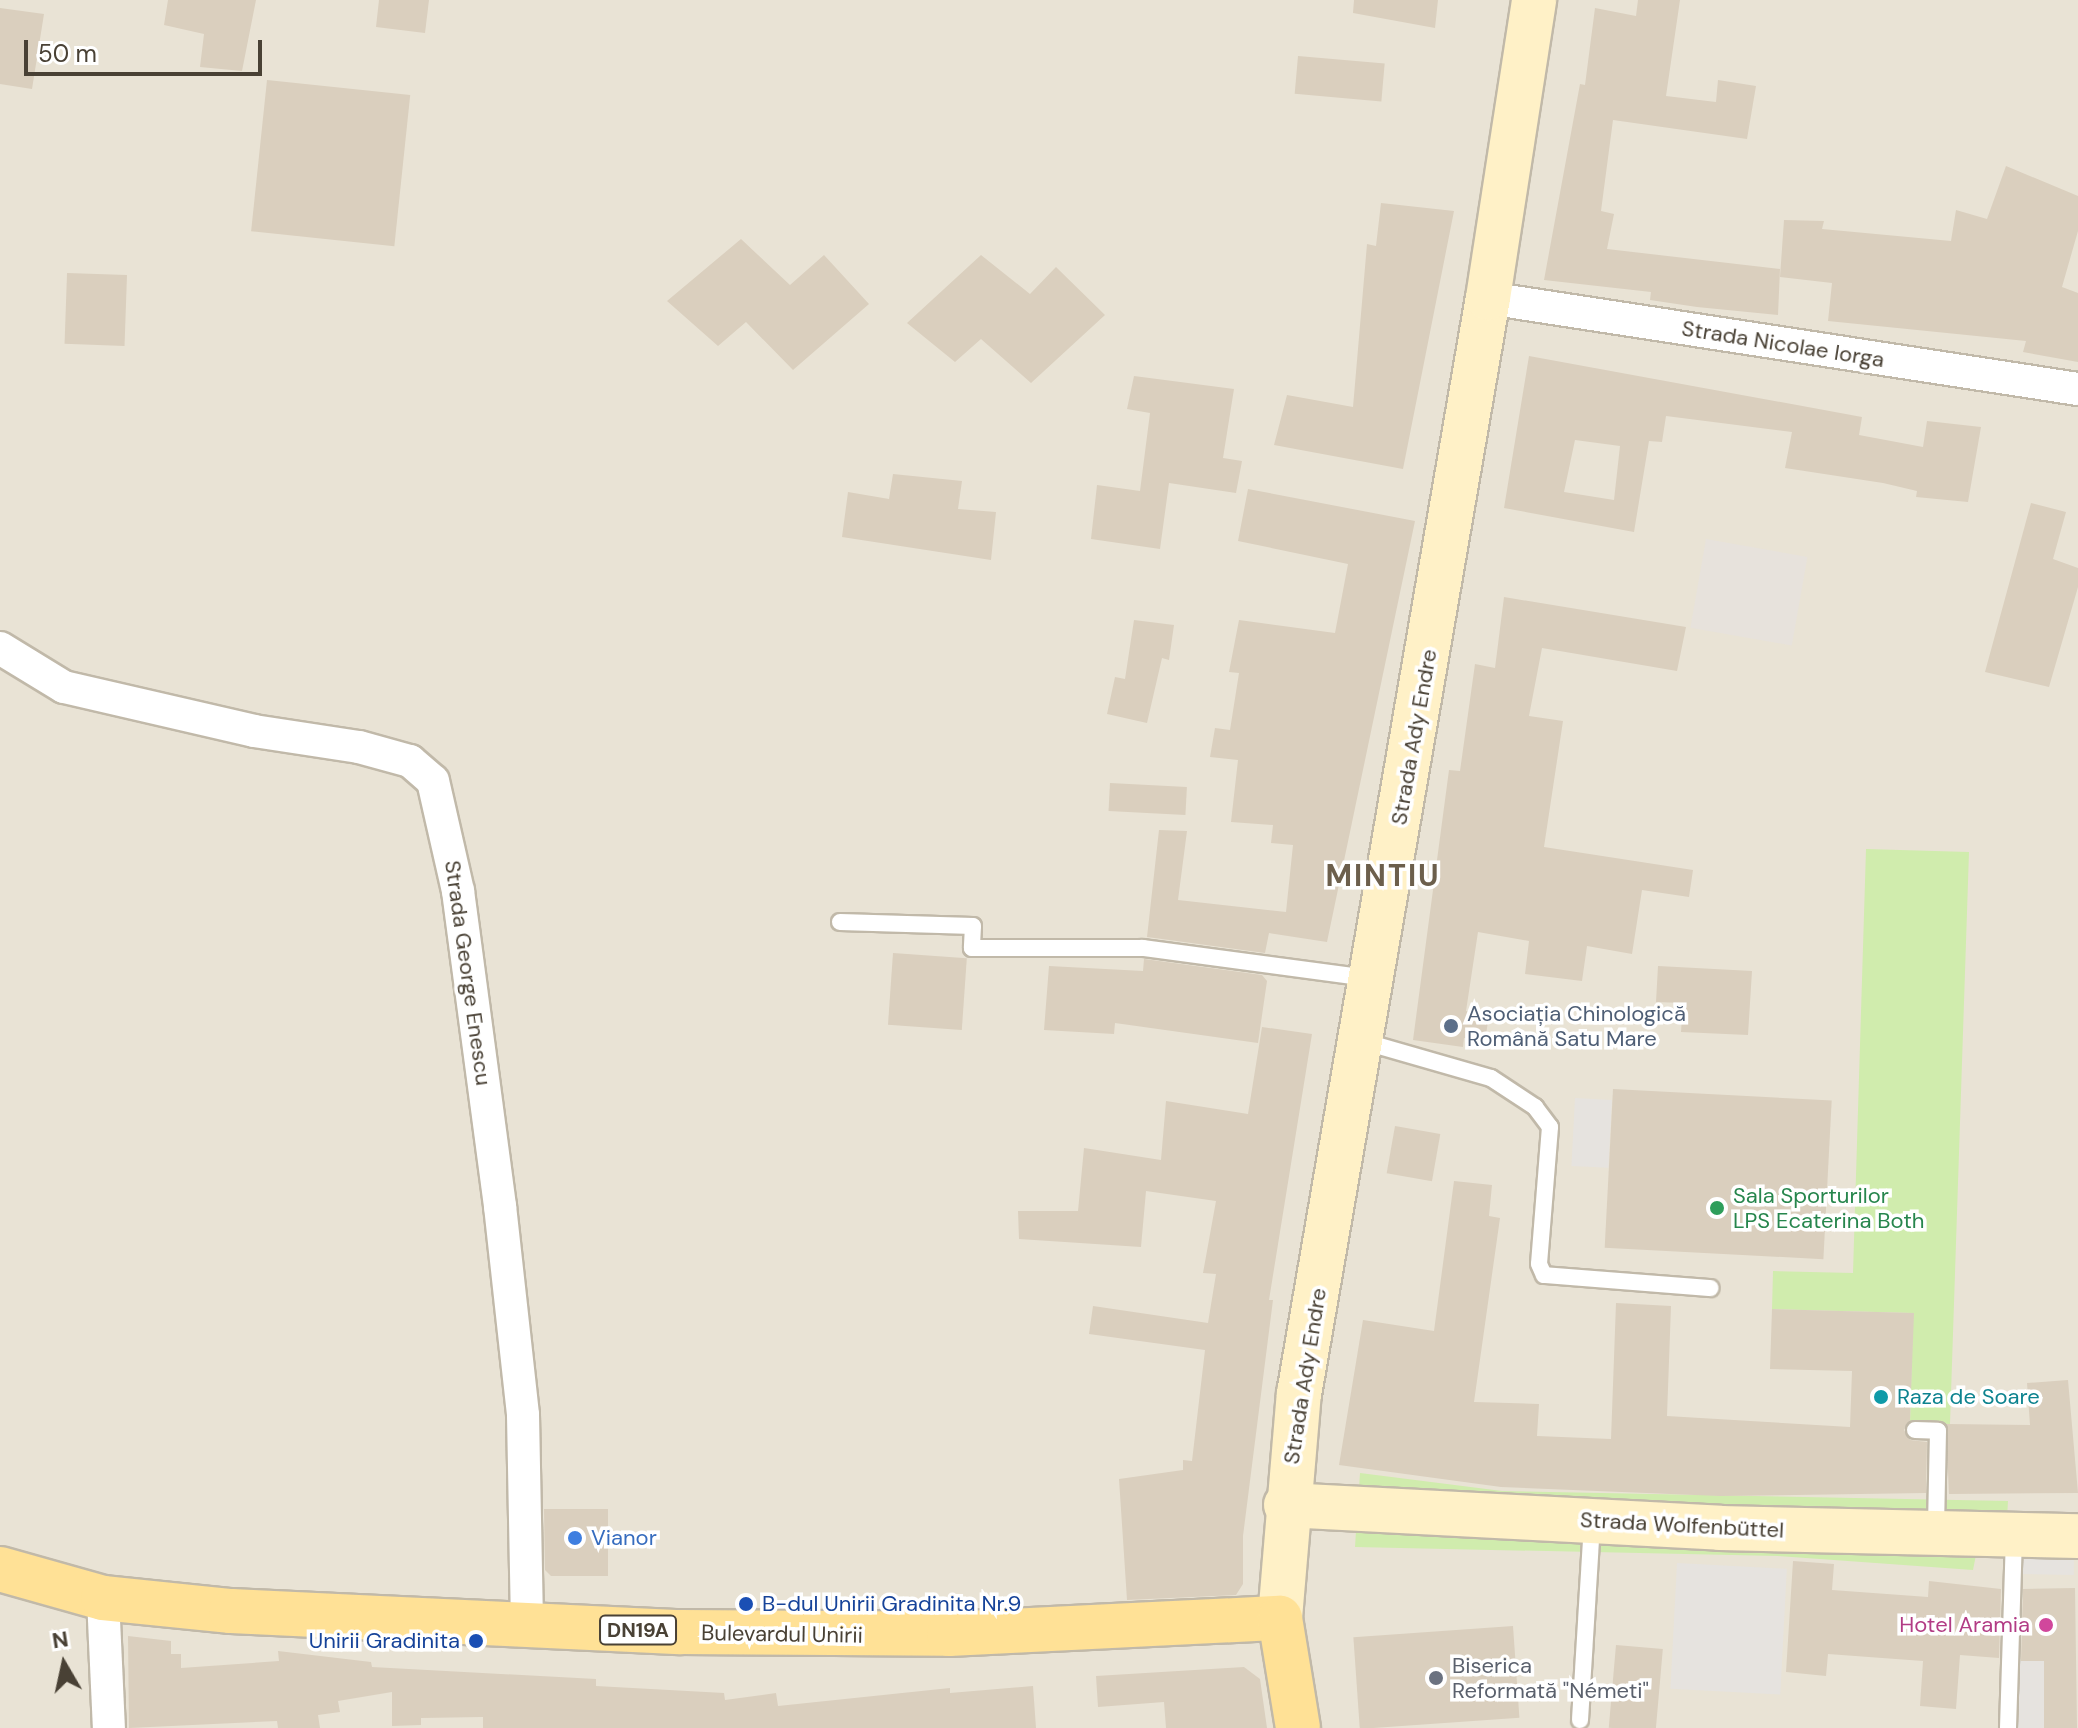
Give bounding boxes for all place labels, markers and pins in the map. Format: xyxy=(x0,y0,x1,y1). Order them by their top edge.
place label: Asociația Chinologică Română Satu Mare xyxy=(1467,1000,1686,1052)
marker: Asociația Chinologică Română Satu Mare xyxy=(1442,1017,1460,1035)
place label: Sala Sporturilor LPS Ecaterina Both xyxy=(1733,1182,1924,1234)
marker: Sala Sporturilor LPS Ecaterina Both xyxy=(1708,1199,1726,1217)
place label: Raza de Soare xyxy=(1897,1384,2040,1410)
marker: Raza de Soare xyxy=(1872,1388,1890,1406)
place label: Vianor xyxy=(591,1525,657,1551)
marker: Vianor xyxy=(566,1529,584,1547)
place label: B-dul Unirii Gradinita Nr.9 xyxy=(762,1591,1021,1617)
marker: B-dul Unirii Gradinita Nr.9 xyxy=(737,1595,755,1613)
place label: Hotel Aramia xyxy=(1899,1612,2030,1638)
marker: Hotel Aramia xyxy=(2037,1616,2055,1634)
place label: Unirii Gradinita xyxy=(309,1628,460,1654)
marker: Unirii Gradinita xyxy=(467,1632,485,1650)
place label: Biserica Reformată "Németi" xyxy=(1452,1652,1649,1704)
marker: Biserica Reformată "Németi" xyxy=(1427,1669,1445,1687)

